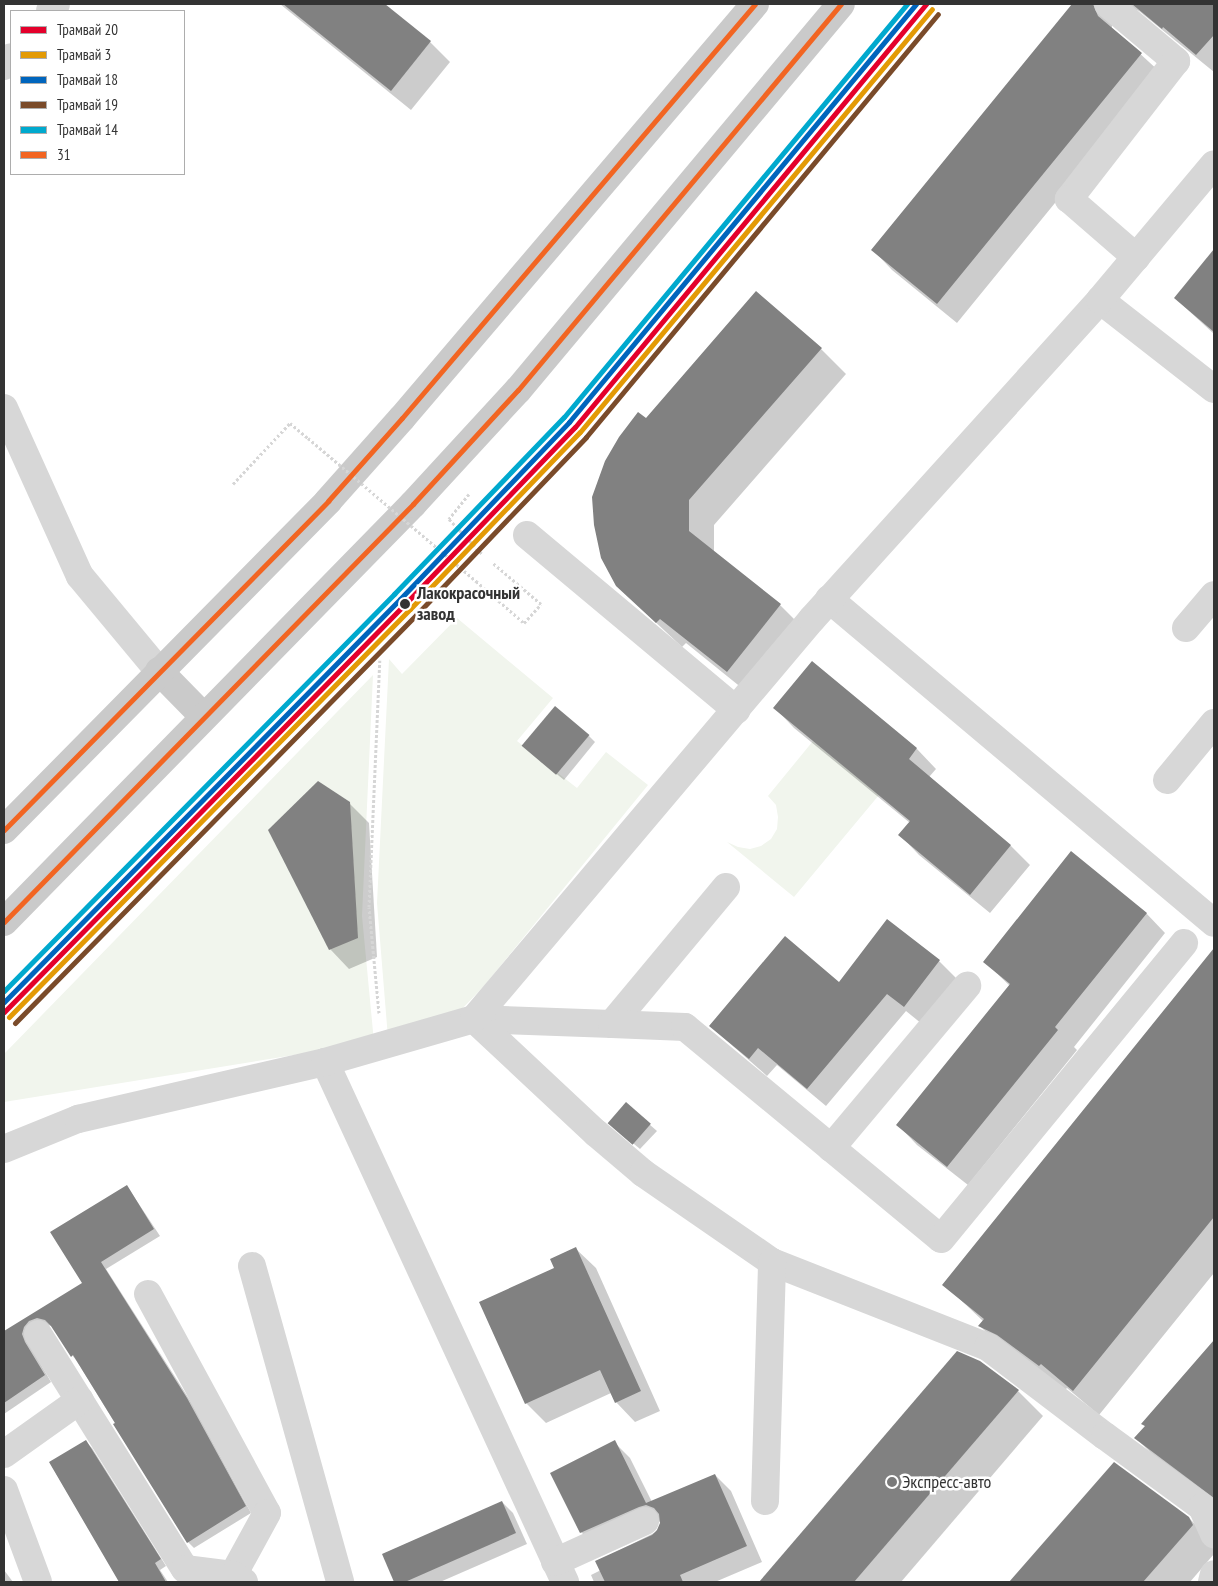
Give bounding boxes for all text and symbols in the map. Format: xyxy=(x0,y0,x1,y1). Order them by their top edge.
legend xyxy=(10,10,185,175)
text: Трамвай 20 xyxy=(57,20,118,39)
text: Трамвай 3 xyxy=(57,45,111,64)
text: Трамвай 18 xyxy=(57,70,118,89)
text: Трамвай 19 xyxy=(57,95,118,114)
text: Трамвай 14 xyxy=(57,120,118,139)
text: 31 xyxy=(57,145,71,164)
place label: Лакокрасочный завод xyxy=(417,583,520,626)
marker: Лакокрасочный завод xyxy=(397,596,413,612)
place label: Экспресс-авто xyxy=(902,1471,991,1493)
marker: Экспресс-авто xyxy=(886,1476,898,1488)

